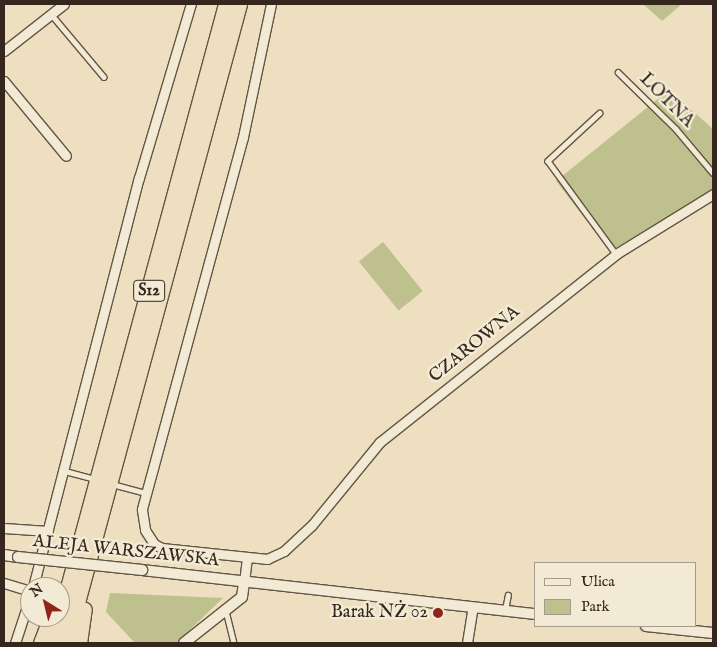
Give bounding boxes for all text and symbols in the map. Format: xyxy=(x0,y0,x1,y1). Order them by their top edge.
street label: LOTNA xyxy=(634,69,698,133)
road number: S12 xyxy=(133,278,165,304)
street label: CZAROWNA xyxy=(425,302,525,388)
street label: ALEJA WARSZAWSKA xyxy=(32,531,220,573)
legend xyxy=(534,562,697,627)
text: Ulica xyxy=(581,572,615,591)
north arrow xyxy=(20,577,70,627)
text: N xyxy=(27,580,47,602)
text: Park xyxy=(581,597,610,616)
place label: Barak NŻ 02 xyxy=(331,602,428,624)
marker: Barak NŻ 02 xyxy=(432,607,444,619)

